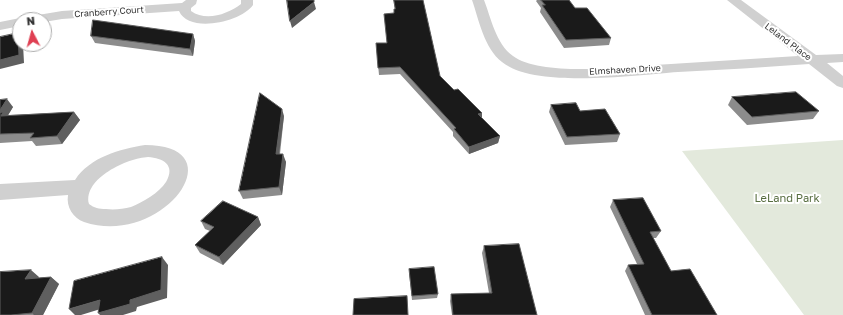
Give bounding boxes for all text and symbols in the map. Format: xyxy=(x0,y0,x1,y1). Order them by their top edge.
street label: Cranberry Court xyxy=(74,4,144,20)
north arrow xyxy=(12,12,52,52)
text: N xyxy=(26,14,36,27)
street label: Leland Place xyxy=(763,21,813,63)
street label: Elmshaven Drive xyxy=(589,63,661,77)
park label: LeLand Park xyxy=(754,192,820,206)

